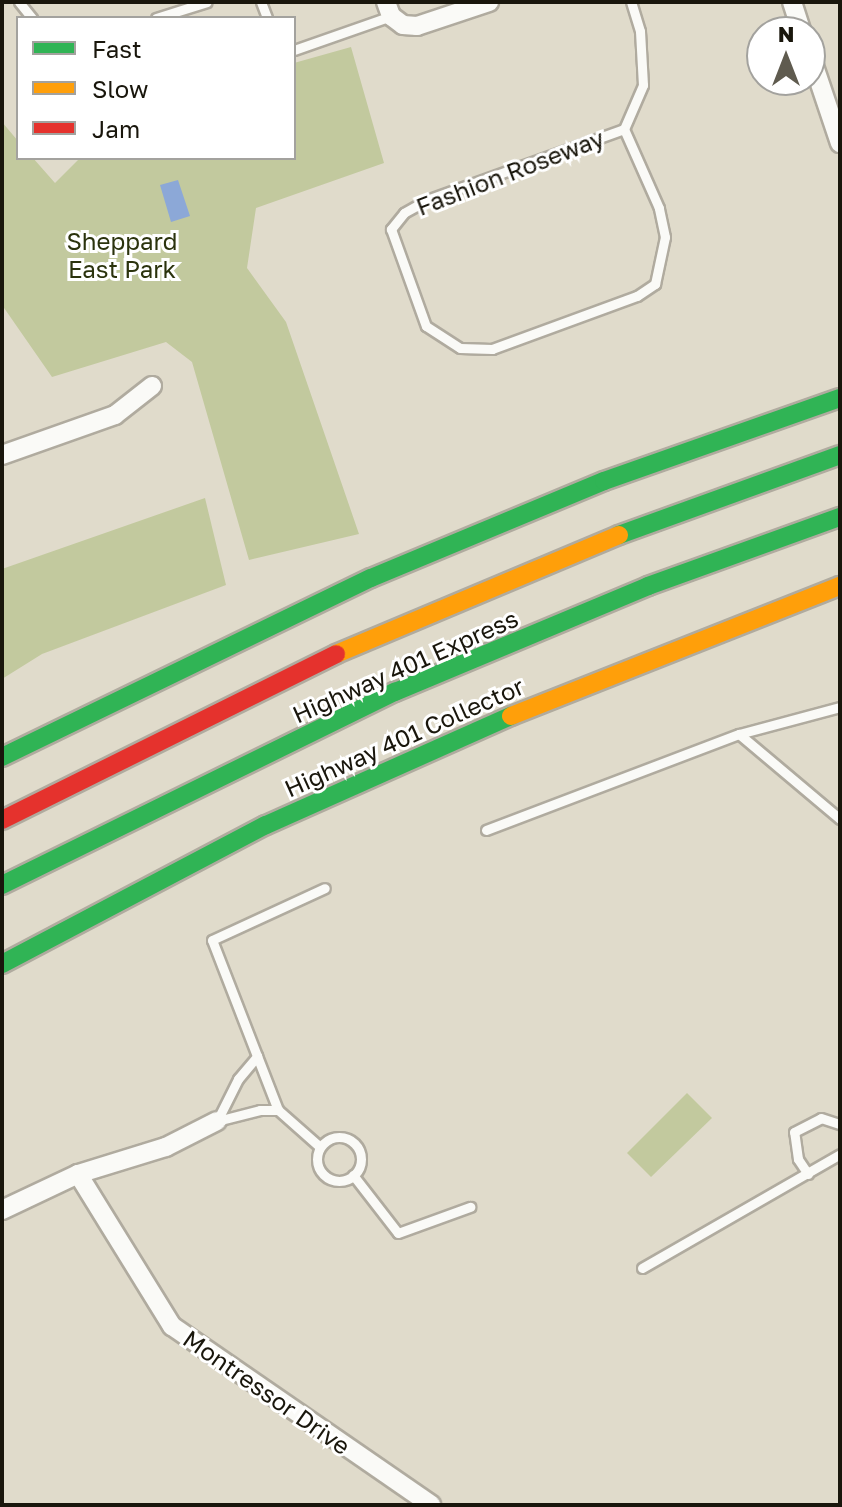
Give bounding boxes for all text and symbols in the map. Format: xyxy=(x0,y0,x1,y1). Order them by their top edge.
legend xyxy=(16,16,296,160)
north arrow xyxy=(746,16,826,96)
text: N xyxy=(778,20,794,47)
text: Fast xyxy=(92,34,142,63)
text: Slow xyxy=(92,74,148,103)
text: Jam xyxy=(92,114,140,143)
street label: Fashion Roseway xyxy=(412,123,608,221)
park label: Sheppard East Park xyxy=(67,227,177,283)
street label: Highway 401 Express xyxy=(288,603,522,729)
street label: Highway 401 Collector xyxy=(280,671,528,803)
street label: Montressor Drive xyxy=(178,1324,356,1460)

